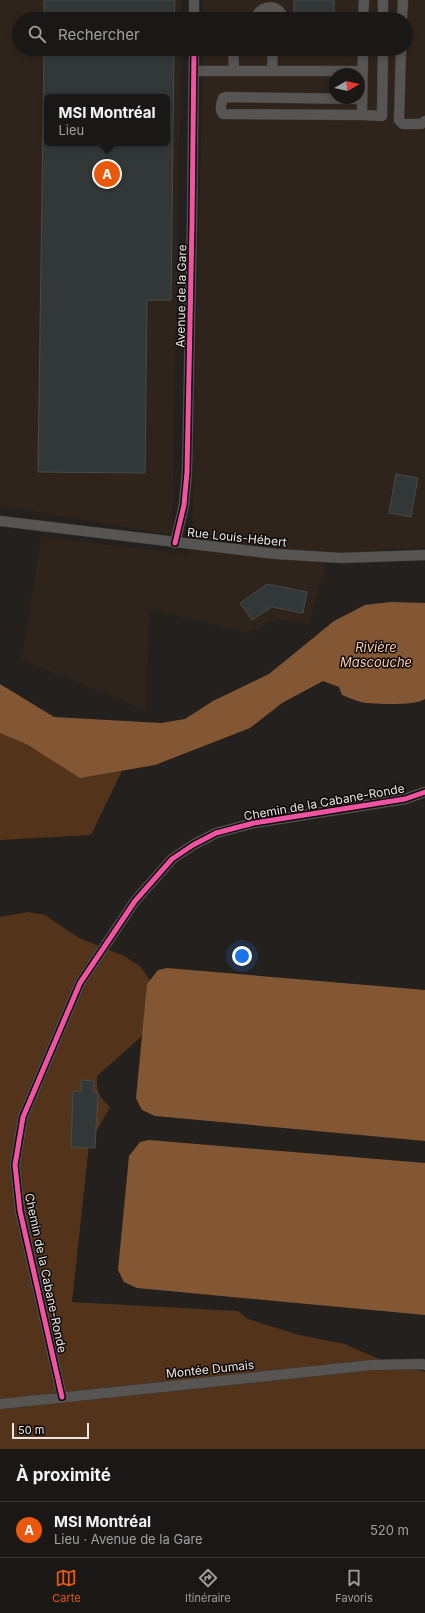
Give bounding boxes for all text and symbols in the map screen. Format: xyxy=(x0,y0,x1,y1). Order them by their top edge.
search box xyxy=(12,12,413,56)
icon: search xyxy=(26,23,48,45)
text: Rechercher xyxy=(58,25,140,44)
north arrow xyxy=(329,68,365,104)
popup xyxy=(44,94,170,146)
text: MSI Montréal xyxy=(58,103,156,122)
text: Lieu xyxy=(58,122,84,138)
pin: A xyxy=(94,159,120,189)
street label: Avenue de la Gare xyxy=(173,244,189,348)
street label: Rue Louis-Hébert xyxy=(187,524,288,550)
water label: Rivière Mascouche xyxy=(340,639,412,670)
street label: Chemin de la Cabane-Ronde xyxy=(242,780,406,824)
your location xyxy=(232,946,252,966)
street label: Chemin de la Cabane-Ronde xyxy=(22,1192,70,1354)
street label: Montée Dumais xyxy=(165,1357,255,1381)
scale bar xyxy=(12,1421,89,1440)
text: 50 m xyxy=(18,1423,44,1437)
text: À proximité xyxy=(16,1465,111,1485)
text: MSI Montréal xyxy=(54,1512,151,1531)
text: A xyxy=(24,1522,34,1538)
text: 520 m xyxy=(370,1522,409,1538)
text: Lieu · Avenue de la Gare xyxy=(54,1531,203,1547)
tab: Carte xyxy=(52,1567,81,1605)
tab: Itinéraire xyxy=(185,1567,231,1605)
tab: Favoris xyxy=(335,1567,373,1605)

